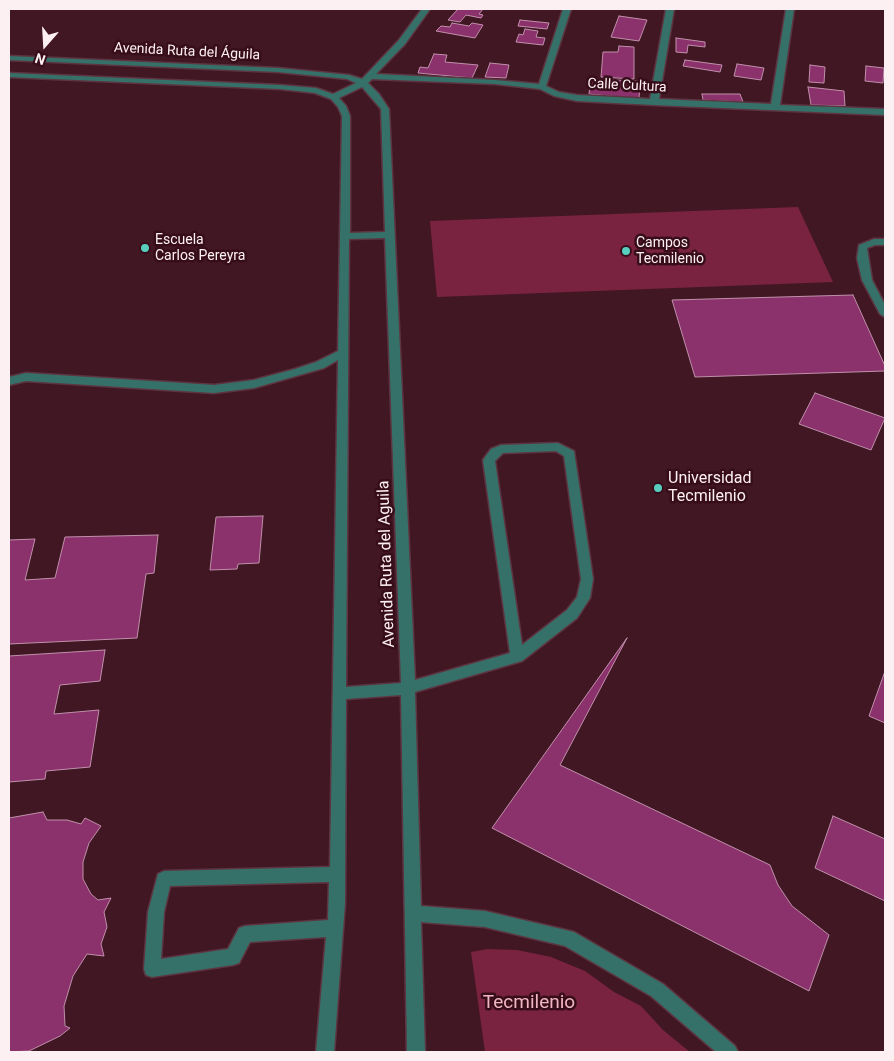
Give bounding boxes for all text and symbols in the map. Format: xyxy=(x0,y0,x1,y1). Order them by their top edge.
north arrow xyxy=(20,20,70,70)
street label: Avenida Ruta del Águila xyxy=(113,40,261,64)
text: N xyxy=(33,50,47,68)
street label: Calle Cultura xyxy=(587,76,667,96)
place label: Escuela Carlos Pereyra xyxy=(155,232,245,264)
place label: Campos Tecmilenio xyxy=(636,235,704,268)
marker: Escuela Carlos Pereyra xyxy=(139,242,151,254)
marker: Campos Tecmilenio xyxy=(620,245,632,257)
place label: Universidad Tecmilenio xyxy=(668,469,752,507)
street label: Avenida Ruta del Aguila xyxy=(374,480,400,648)
marker: Universidad Tecmilenio xyxy=(652,482,664,494)
park label: Tecmilenio xyxy=(483,992,575,1014)

